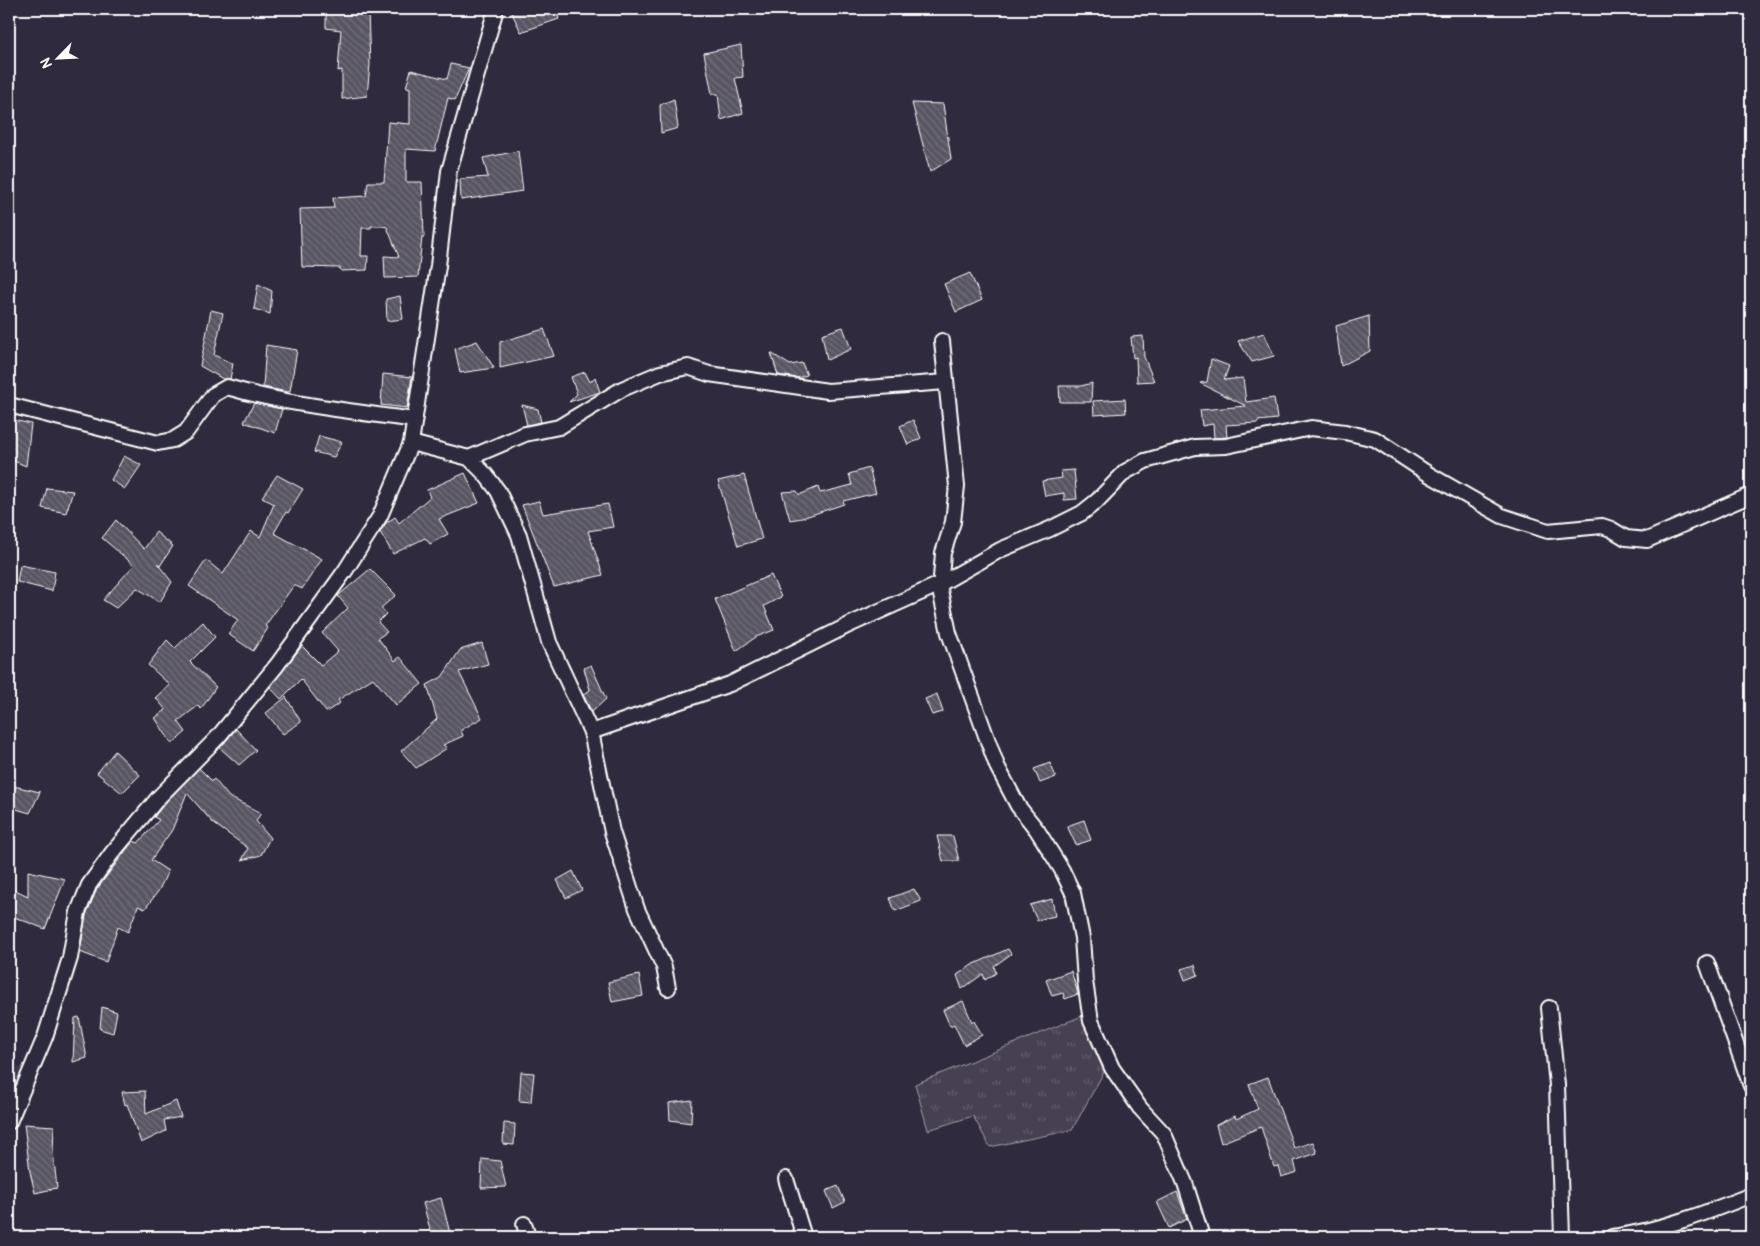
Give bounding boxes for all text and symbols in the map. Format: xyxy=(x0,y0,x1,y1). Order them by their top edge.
north arrow xyxy=(32,32,82,82)
text: N xyxy=(37,55,56,71)

